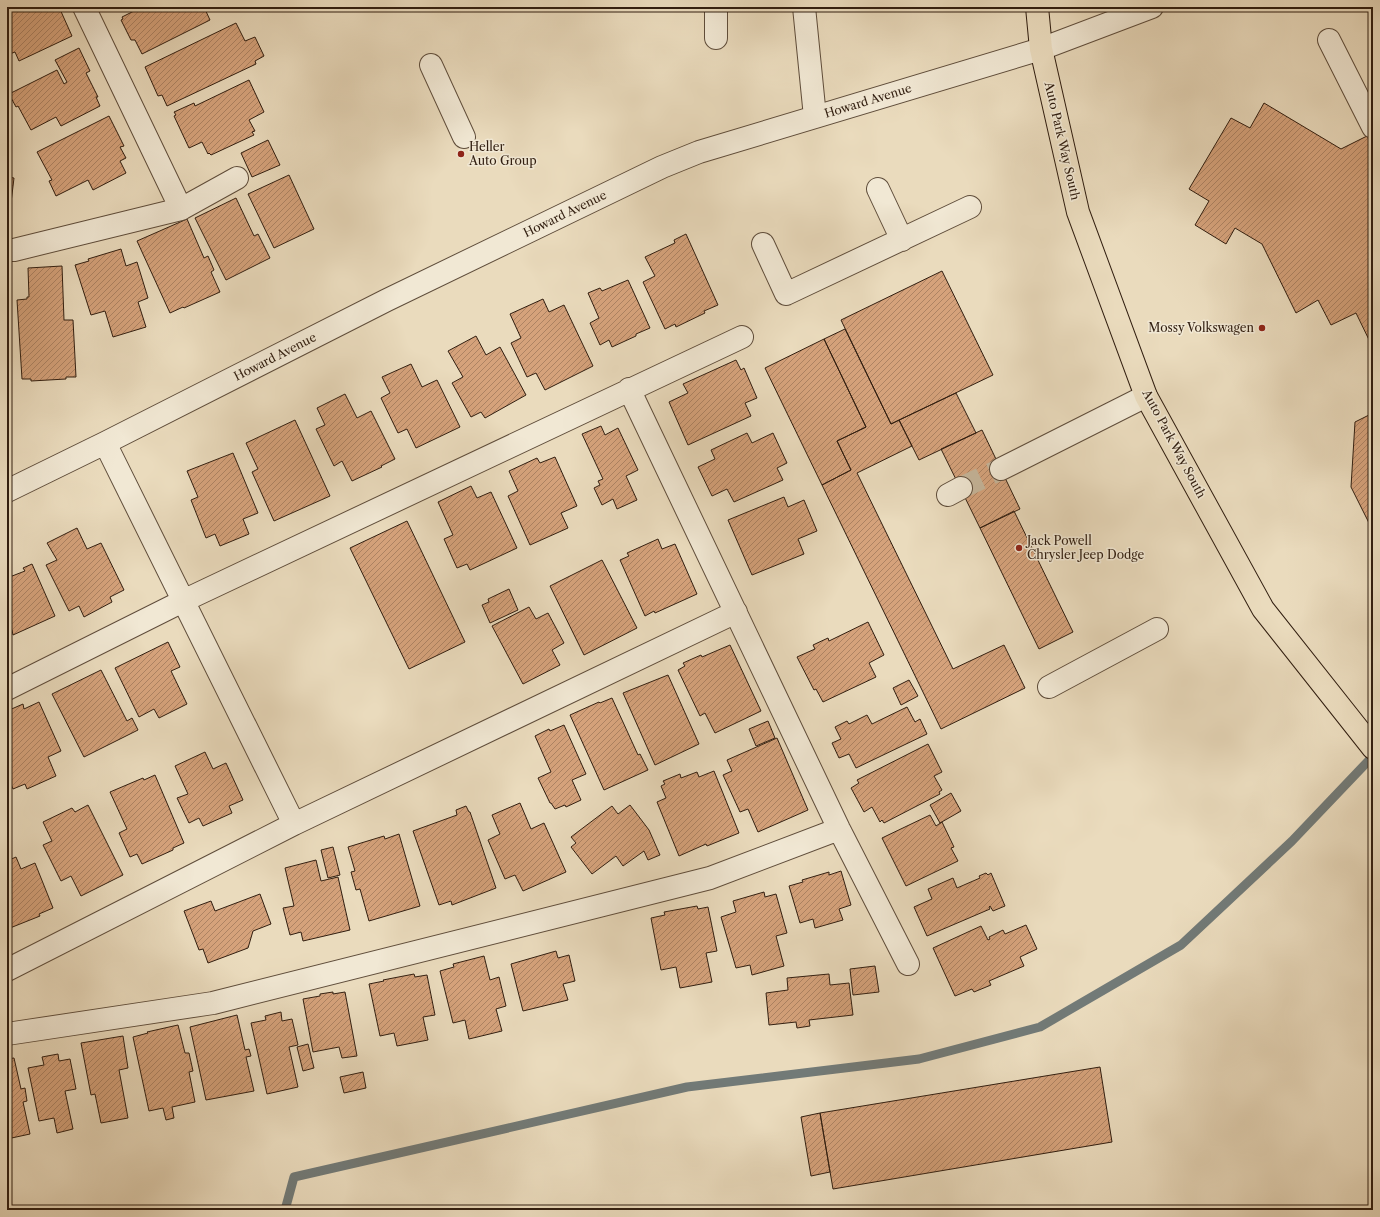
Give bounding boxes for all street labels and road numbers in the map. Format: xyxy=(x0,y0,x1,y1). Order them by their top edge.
street label: Auto Park Way South xyxy=(1041,79,1083,202)
street label: Howard Avenue xyxy=(822,80,914,121)
street label: Howard Avenue xyxy=(521,187,609,240)
street label: Howard Avenue xyxy=(231,329,319,384)
street label: Auto Park Way South xyxy=(1139,386,1210,501)

